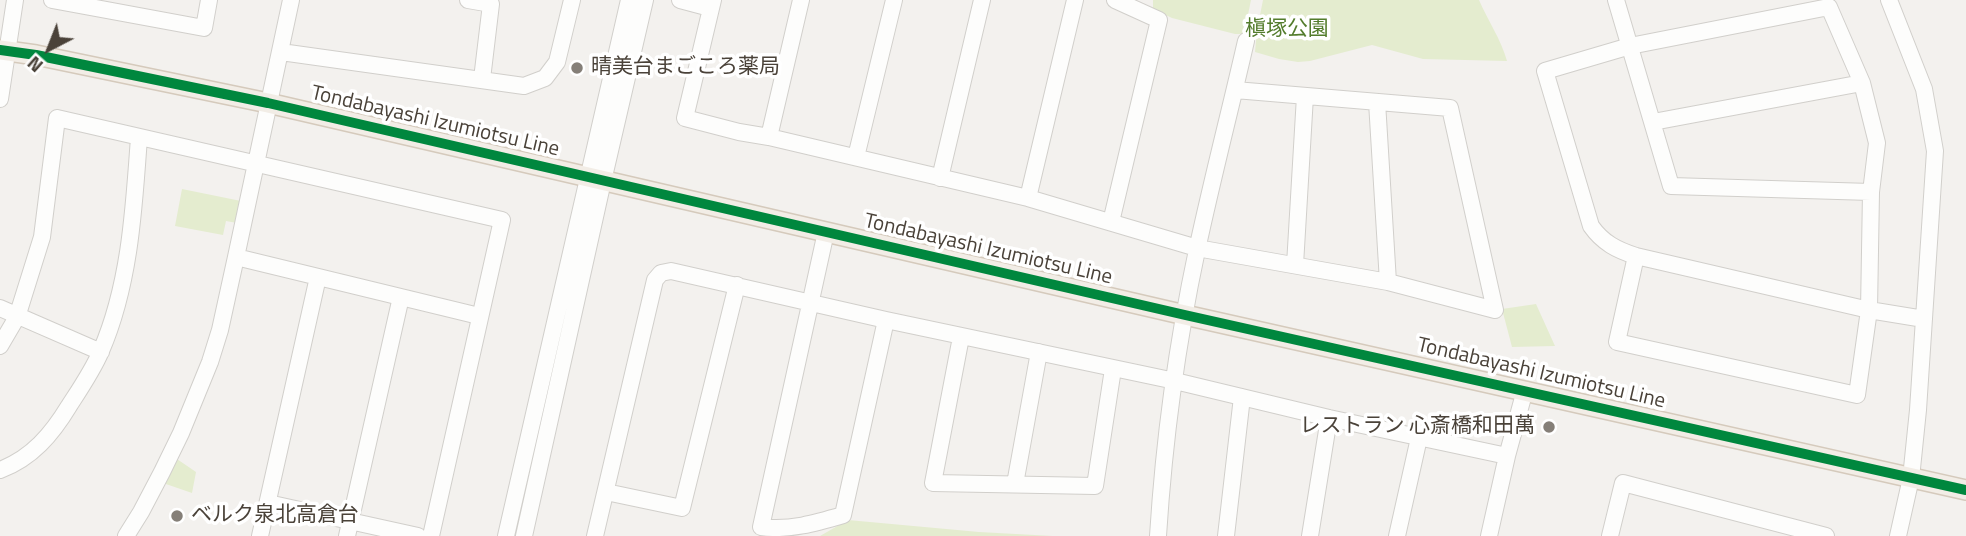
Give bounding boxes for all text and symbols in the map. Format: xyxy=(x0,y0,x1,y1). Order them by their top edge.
north arrow xyxy=(14,14,84,84)
park label: 槇塚公園 xyxy=(1245,17,1329,43)
text: N xyxy=(20,50,49,80)
place label: 晴美台まごころ薬局 xyxy=(591,55,780,81)
marker: 晴美台まごころ薬局 xyxy=(569,60,585,76)
street label: Tondabayashi Izumiotsu Line xyxy=(309,81,561,163)
street label: Tondabayashi Izumiotsu Line xyxy=(862,209,1114,291)
street label: Tondabayashi Izumiotsu Line xyxy=(1415,333,1667,415)
place label: レストラン 心斎橋和田萬 xyxy=(1299,414,1535,440)
marker: レストラン 心斎橋和田萬 xyxy=(1541,419,1557,435)
place label: ベルク泉北高倉台 xyxy=(191,503,359,529)
marker: ベルク泉北高倉台 xyxy=(169,508,185,524)

